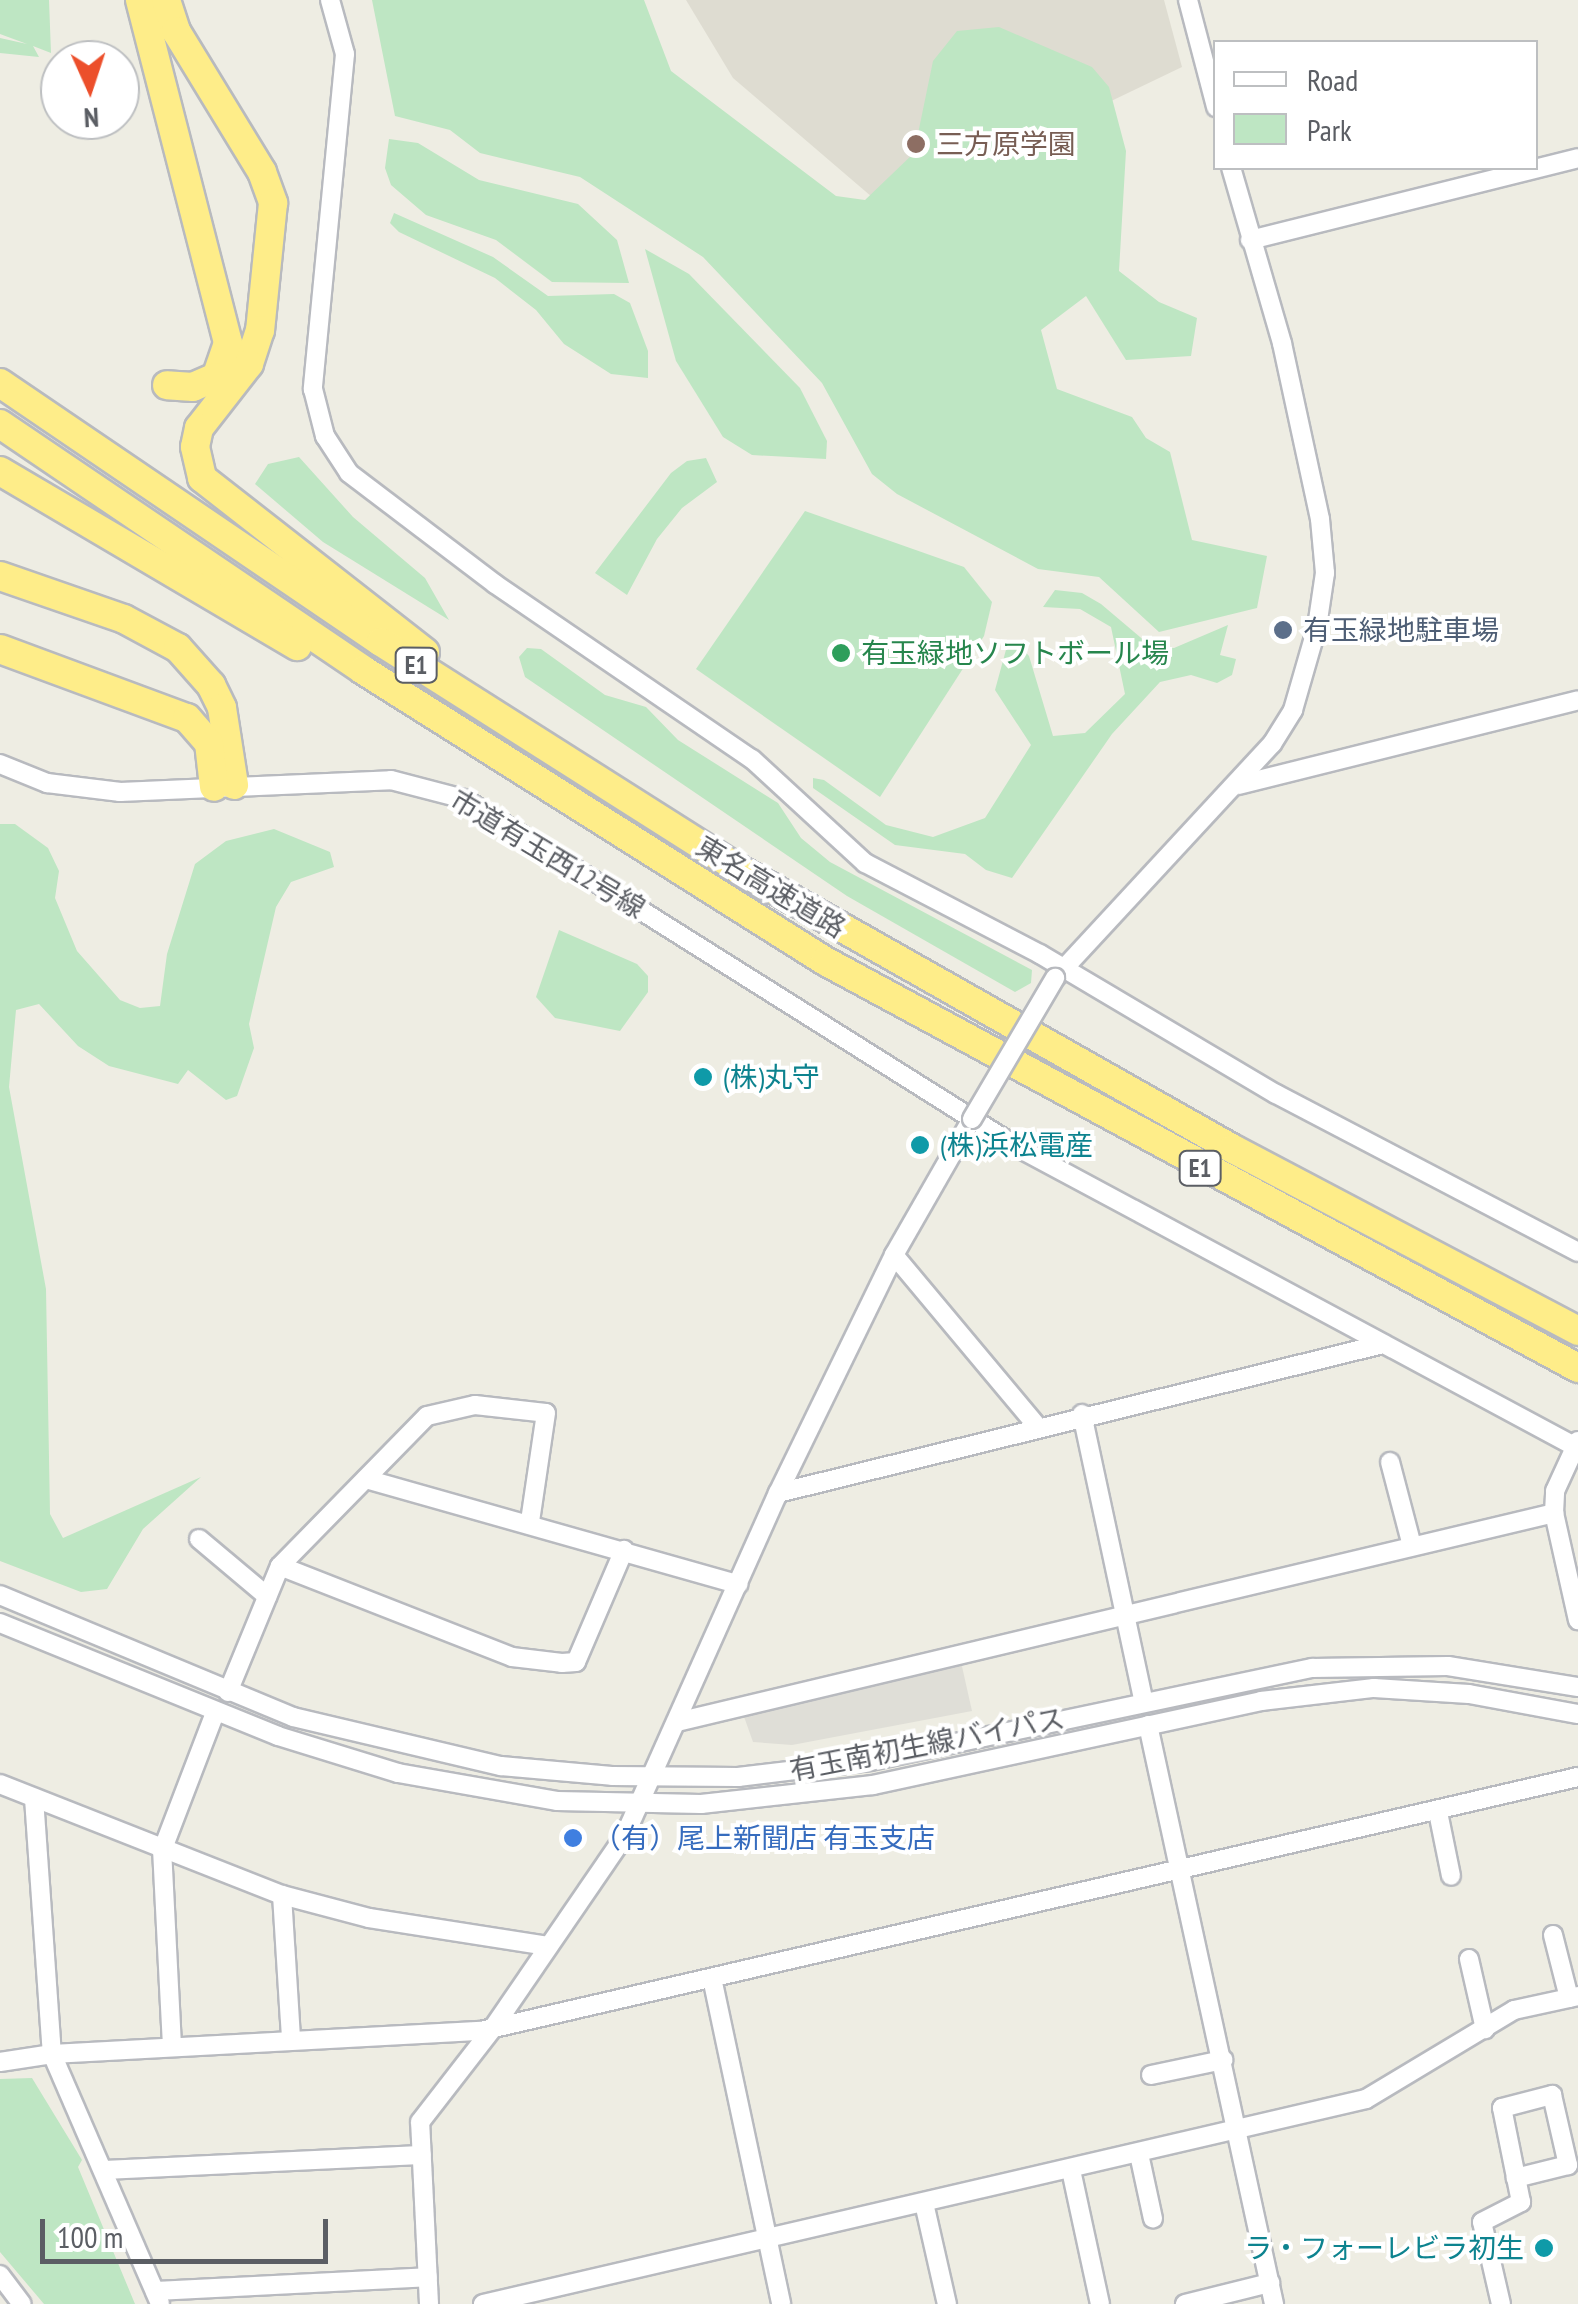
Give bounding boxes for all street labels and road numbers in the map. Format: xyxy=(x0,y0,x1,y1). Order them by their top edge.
road number: E1 xyxy=(394,645,438,685)
street label: 市道有玉西12号線 xyxy=(445,783,651,925)
street label: 東名高速道路 xyxy=(690,829,852,945)
road number: E1 xyxy=(1178,1148,1222,1188)
street label: 有玉南初生線バイパス xyxy=(786,1701,1068,1787)

